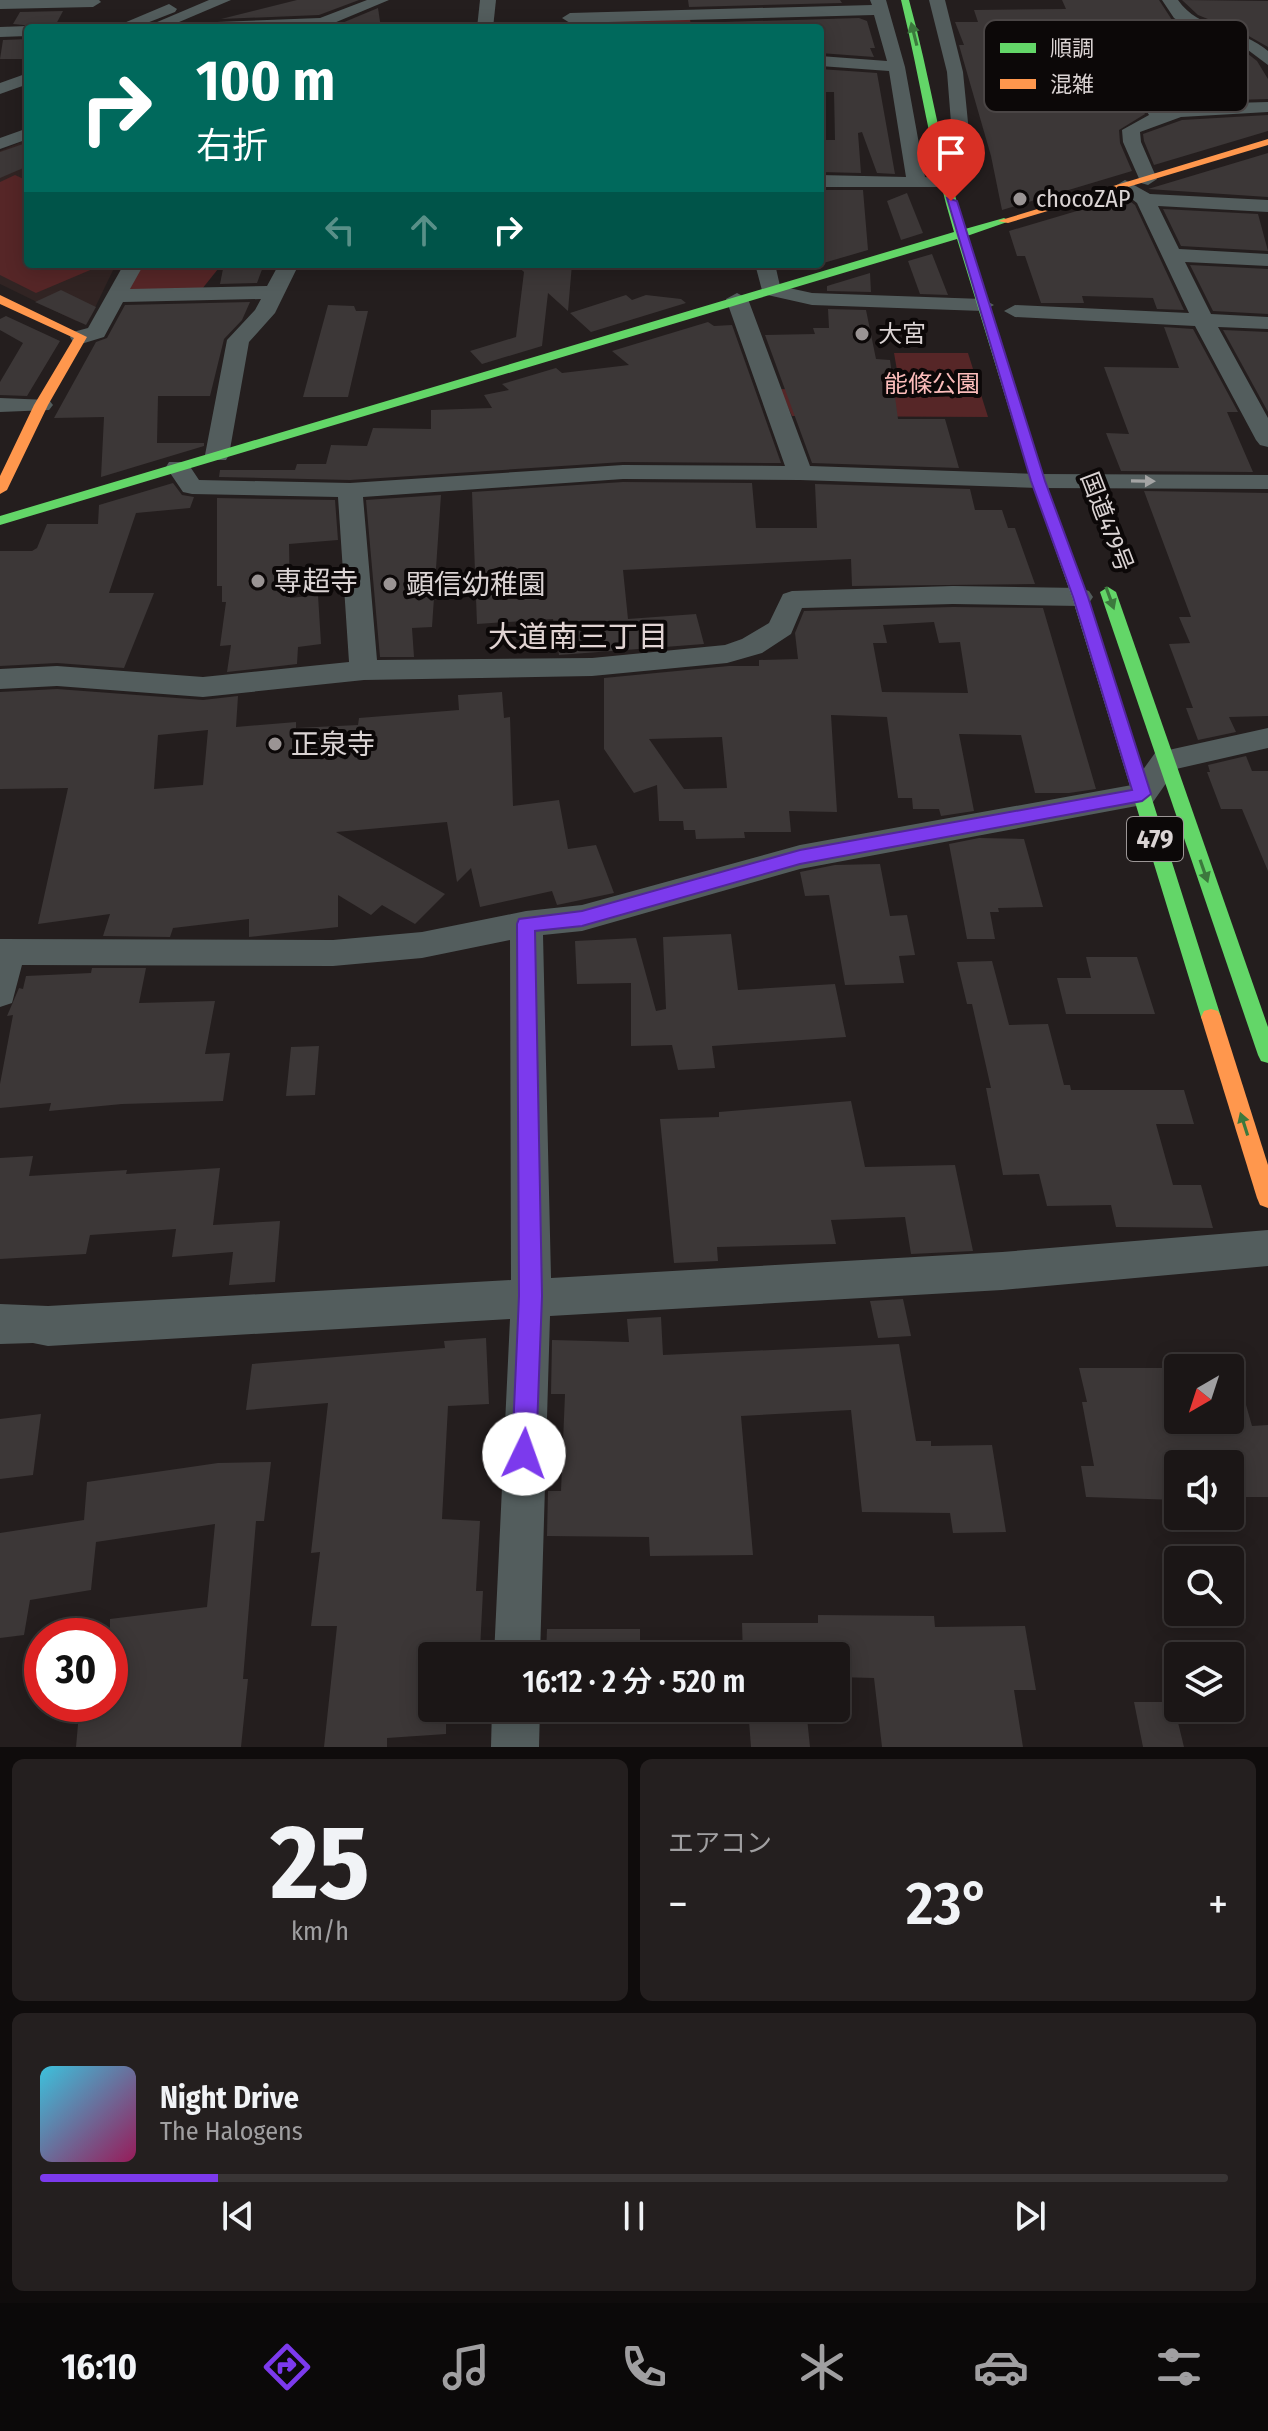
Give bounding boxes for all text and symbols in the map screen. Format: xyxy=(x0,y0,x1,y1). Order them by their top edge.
legend xyxy=(984,20,1248,112)
one-way arrow xyxy=(907,22,919,47)
text: 順調 xyxy=(1050,35,1094,62)
text: 100 m xyxy=(196,48,335,115)
icon: right xyxy=(64,56,168,160)
text: 混雑 xyxy=(1050,71,1094,98)
pin xyxy=(917,119,985,201)
text: 右折 xyxy=(196,124,268,168)
icon: arrive xyxy=(929,131,973,175)
place label: chocoZAP xyxy=(1036,185,1131,213)
marker: chocoZAP xyxy=(1011,190,1029,208)
icon: left xyxy=(318,208,362,252)
icon: ahead xyxy=(402,208,446,252)
icon: right xyxy=(486,208,530,252)
place label: 大宮 xyxy=(878,320,926,348)
marker: 大宮 xyxy=(853,325,871,343)
park label: 能條公園 xyxy=(884,370,980,398)
street label: 国道479号 xyxy=(1075,468,1139,576)
one-way arrow xyxy=(1131,475,1156,487)
place label: 専超寺 xyxy=(274,565,358,598)
place label: 顕信幼稚園 xyxy=(406,568,546,601)
marker: 専超寺 xyxy=(249,572,267,590)
marker: 顕信幼稚園 xyxy=(381,575,399,593)
one-way arrow xyxy=(1104,586,1117,610)
district label: 大道南三丁目 xyxy=(488,619,668,655)
place label: 正泉寺 xyxy=(291,728,375,761)
marker: 正泉寺 xyxy=(266,735,284,753)
road number: 479 xyxy=(1127,817,1183,861)
one-way arrow xyxy=(1198,859,1210,883)
one-way arrow xyxy=(1237,1112,1249,1136)
north arrow xyxy=(1164,1354,1244,1434)
map controls xyxy=(1164,1354,1244,1722)
position arrow xyxy=(482,1412,566,1496)
button: sound xyxy=(1164,1450,1244,1530)
button: search xyxy=(1164,1546,1244,1626)
speed limit sign: 30 xyxy=(24,1618,128,1722)
button: layers xyxy=(1164,1642,1244,1722)
text: 16:12 · 2 分 · 520 m xyxy=(522,1664,746,1700)
text: 25 xyxy=(270,1801,370,1926)
text: エアコン xyxy=(668,1828,772,1859)
text: 23° xyxy=(906,1868,990,1940)
text: − xyxy=(668,1878,688,1931)
text: + xyxy=(1208,1878,1228,1931)
text: km/h xyxy=(291,1916,349,1947)
text: Night Drive xyxy=(160,2080,299,2116)
text: The Halogens xyxy=(160,2116,303,2147)
icon: previous xyxy=(216,2194,260,2238)
icon: pause xyxy=(612,2194,656,2238)
icon: next xyxy=(1008,2194,1052,2238)
icon: directions xyxy=(259,2339,315,2395)
icon: music xyxy=(438,2339,494,2395)
icon: phone xyxy=(616,2339,672,2395)
icon: climate xyxy=(794,2339,850,2395)
icon: car xyxy=(973,2339,1029,2395)
icon: filters xyxy=(1151,2339,1207,2395)
text: 16:10 xyxy=(61,2345,137,2389)

